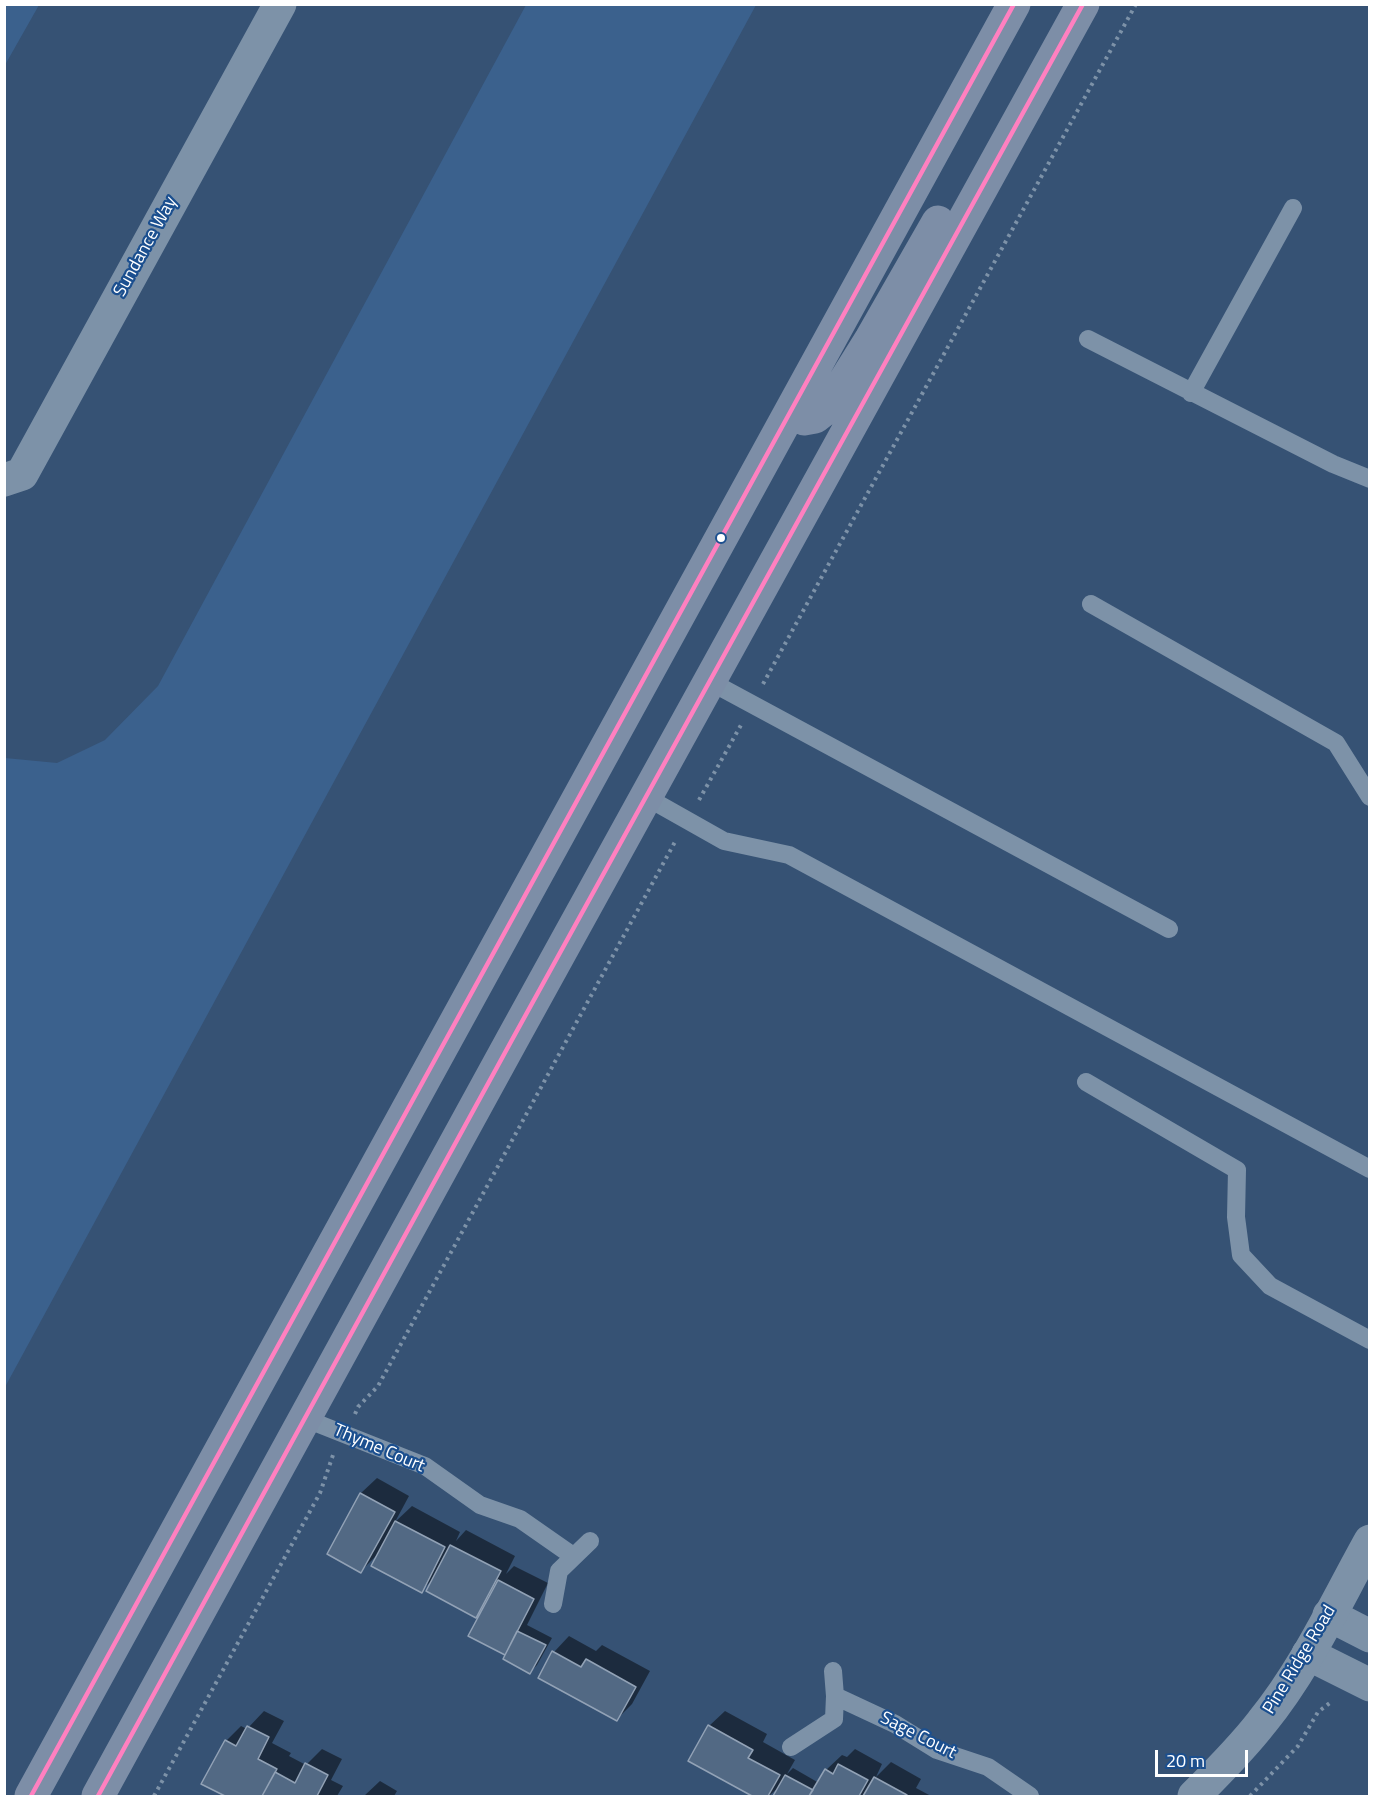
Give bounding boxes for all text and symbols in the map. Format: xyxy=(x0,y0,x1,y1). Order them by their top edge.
street label: Sundance Way xyxy=(110,193,182,301)
unlabelled marker xyxy=(715,532,727,544)
street label: Thyme Court xyxy=(330,1420,428,1478)
street label: Pine Ridge Road xyxy=(1259,1602,1341,1718)
street label: Sage Court xyxy=(876,1708,960,1764)
scale bar xyxy=(1158,1738,1251,1776)
text: 20 m xyxy=(1166,1747,1205,1774)

